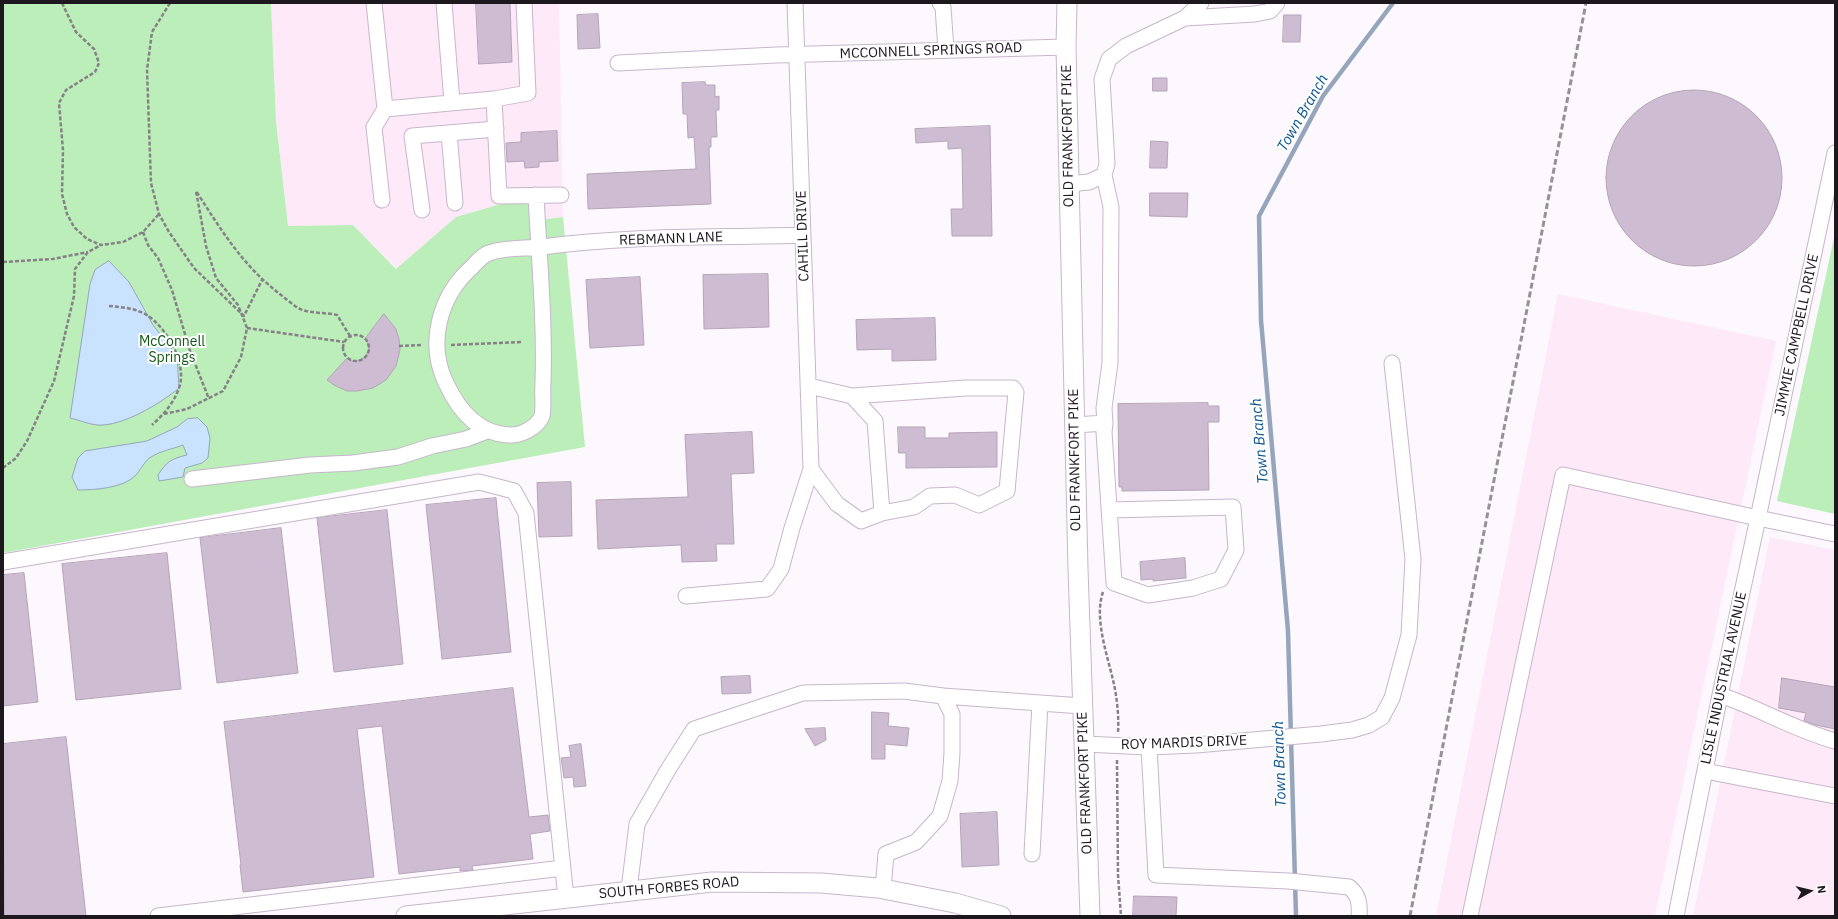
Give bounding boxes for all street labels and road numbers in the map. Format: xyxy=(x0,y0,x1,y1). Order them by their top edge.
street label: MCCONNELL SPRINGS ROAD xyxy=(839,39,1023,63)
street label: OLD FRANKFORT PIKE xyxy=(1058,65,1078,207)
street label: CAHILL DRIVE xyxy=(793,190,813,282)
street label: REBMANN LANE xyxy=(619,229,723,249)
street label: JIMMIE CAMPBELL DRIVE xyxy=(1772,252,1822,418)
street label: OLD FRANKFORT PIKE xyxy=(1065,389,1085,531)
street label: LISLE INDUSTRIAL AVENUE xyxy=(1697,590,1751,766)
street label: OLD FRANKFORT PIKE xyxy=(1074,711,1096,855)
street label: ROY MARDIS DRIVE xyxy=(1121,732,1247,754)
street label: SOUTH FORBES ROAD xyxy=(598,873,740,903)

